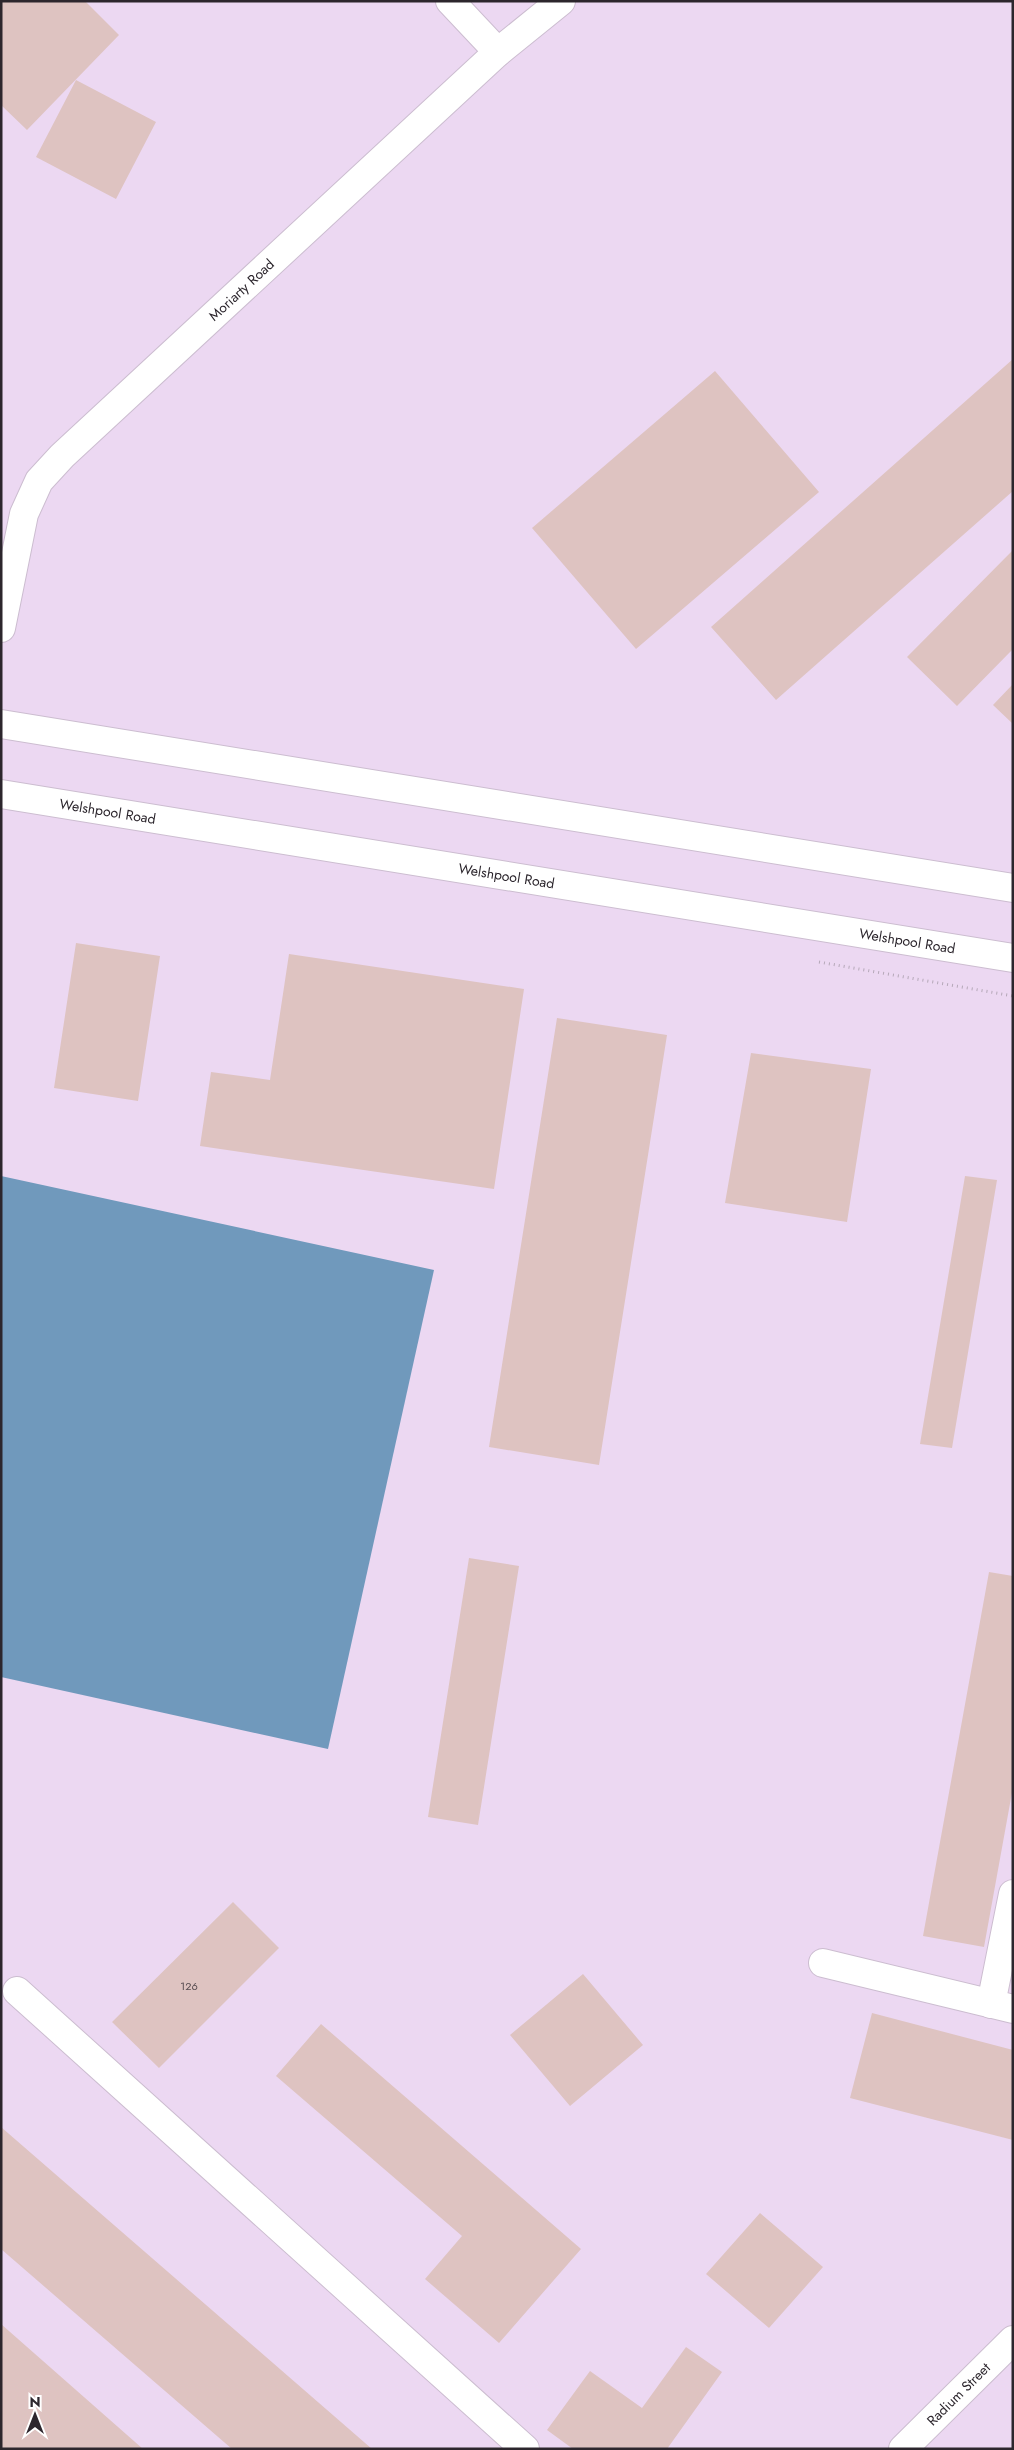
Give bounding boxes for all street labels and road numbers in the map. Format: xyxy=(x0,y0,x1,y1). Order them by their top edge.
street label: Moriarty Road xyxy=(204,254,279,325)
street label: Welshpool Road xyxy=(58,794,157,829)
street label: Welshpool Road xyxy=(457,858,556,894)
street label: Welshpool Road xyxy=(858,923,957,958)
street label: Radium Street xyxy=(922,2358,995,2430)

